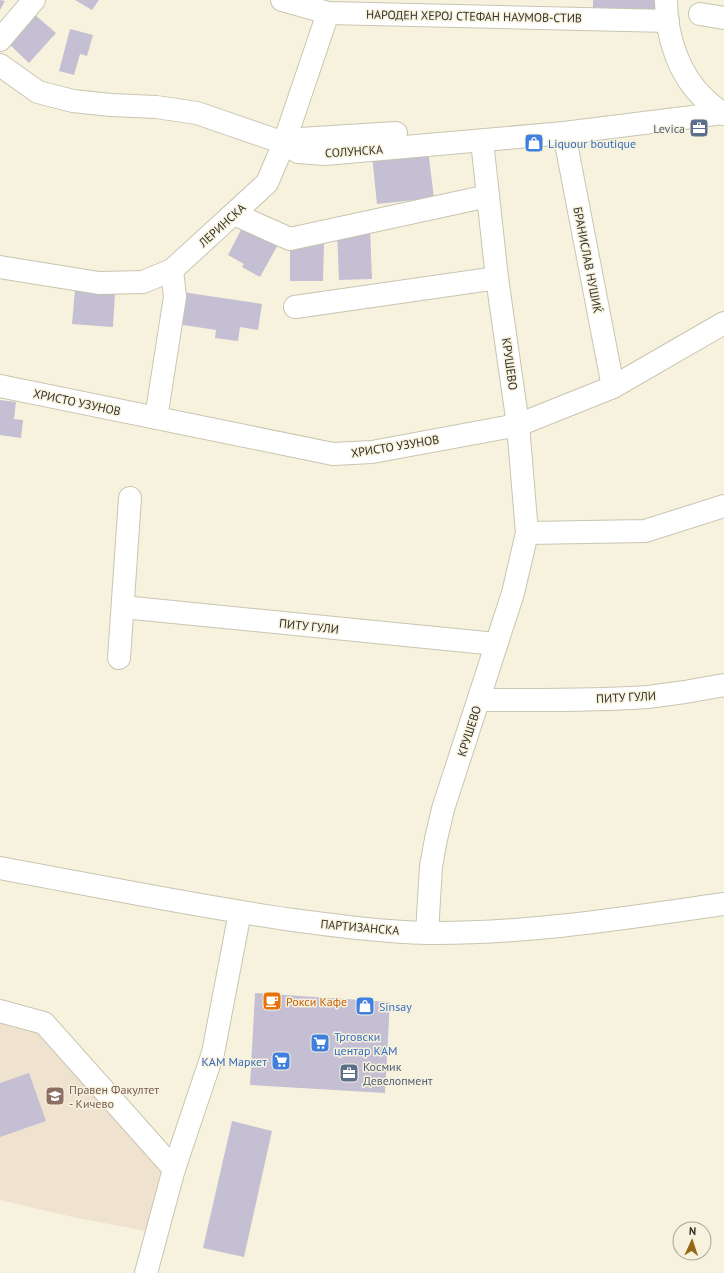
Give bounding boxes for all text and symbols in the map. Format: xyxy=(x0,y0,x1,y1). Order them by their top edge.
street label: НАРОДЕН ХЕРОЈ СТЕФАН НАУМОВ-СТИВ xyxy=(366,7,582,25)
office icon: Levica xyxy=(688,117,710,139)
place label: Levica xyxy=(653,121,685,136)
shop icon: Liquour boutique xyxy=(523,132,545,154)
place label: Liquour boutique xyxy=(548,136,636,151)
street label: СОЛУНСКА xyxy=(325,141,383,161)
street label: ЛЕРИНСКА xyxy=(195,200,249,251)
street label: БРАНИСЛАВ НУШИЌ xyxy=(570,206,606,314)
street label: КРУШЕВО xyxy=(499,337,521,391)
street label: ХРИСТО УЗУНОВ xyxy=(32,385,122,419)
street label: ХРИСТО УЗУНОВ xyxy=(350,432,440,460)
street label: ПИТУ ГУЛИ xyxy=(278,615,340,637)
street label: ПИТУ ГУЛИ xyxy=(596,688,656,706)
street label: КРУШЕВО xyxy=(454,704,484,758)
street label: ПАРТИЗАНСКА xyxy=(320,916,400,938)
cafe icon: Рокси Кафе xyxy=(261,990,283,1012)
place label: Рокси Кафе xyxy=(286,994,347,1009)
shop icon: Sinsay xyxy=(354,995,376,1017)
place label: Sinsay xyxy=(379,999,412,1014)
place label: Трговски центар КАМ xyxy=(334,1029,397,1058)
supermarket icon: Трговски центар КАМ xyxy=(309,1032,331,1054)
supermarket icon: КАМ Маркет xyxy=(270,1050,292,1072)
place label: КАМ Маркет xyxy=(202,1054,267,1069)
place label: Космик Девелопмент xyxy=(363,1059,433,1088)
office icon: Космик Девелопмент xyxy=(338,1062,360,1084)
place label: Правен Факултет - Кичево xyxy=(69,1082,159,1111)
school or university icon: Правен Факултет - Кичево xyxy=(44,1085,66,1107)
north arrow xyxy=(672,1221,712,1261)
text: N xyxy=(689,1224,697,1238)

